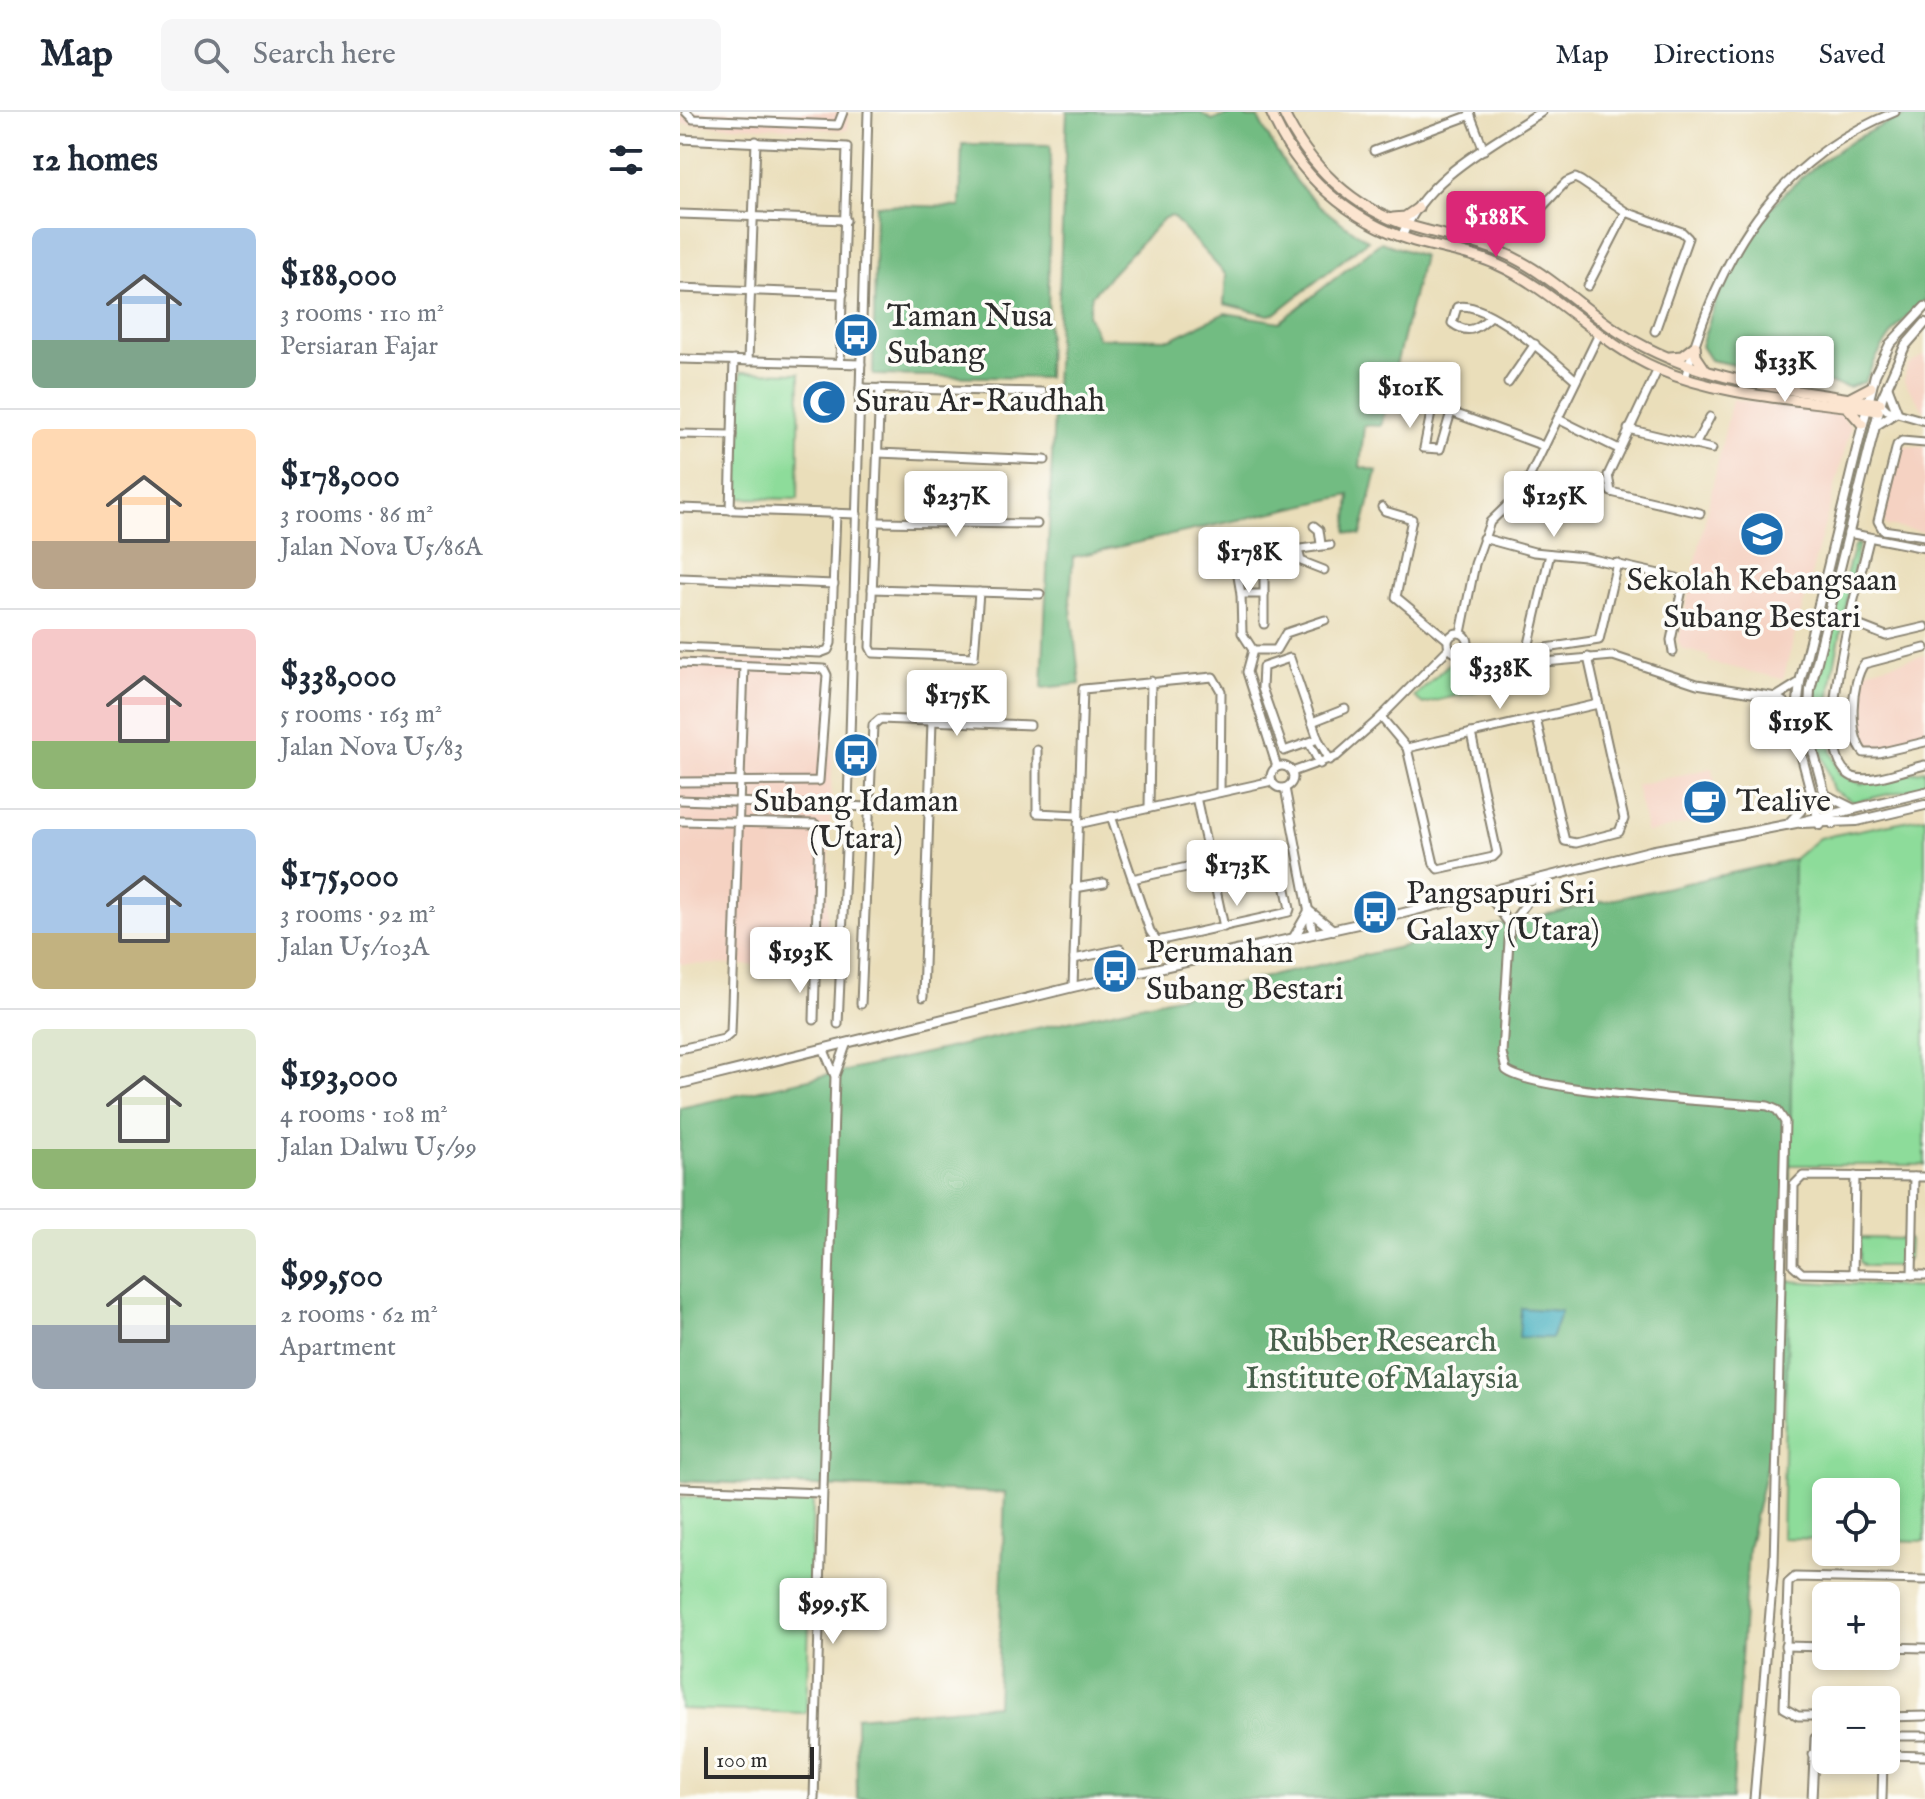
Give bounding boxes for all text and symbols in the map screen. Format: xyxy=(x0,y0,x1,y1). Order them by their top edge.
search box xyxy=(161,19,721,91)
text: Map xyxy=(40,31,113,79)
icon: search xyxy=(189,33,233,77)
text: Search here xyxy=(253,36,396,74)
text: Map xyxy=(1555,38,1609,73)
text: Directions xyxy=(1653,38,1775,73)
text: Saved xyxy=(1819,38,1885,73)
icon: filters xyxy=(604,138,648,182)
text: 12 homes xyxy=(32,139,158,182)
pin: $188K xyxy=(1440,191,1552,259)
text: $188K xyxy=(1464,200,1528,233)
text: $188,000 xyxy=(280,254,397,297)
icon: home xyxy=(96,260,192,356)
text: 3 rooms · 110 m² xyxy=(280,297,444,330)
place label: Taman Nusa Subang xyxy=(887,297,1053,375)
bus stop icon: Taman Nusa Subang xyxy=(832,311,880,359)
text: Persiaran Fajar xyxy=(280,330,438,363)
pin: $133K xyxy=(1729,336,1841,404)
text: $133K xyxy=(1754,345,1816,378)
pin: $101K xyxy=(1354,362,1466,430)
text: $101K xyxy=(1377,371,1443,404)
mosque icon: Surau Ar-Raudhah xyxy=(800,378,848,426)
place label: Surau Ar-Raudhah xyxy=(855,382,1105,423)
text: $178,000 xyxy=(280,455,400,498)
icon: home xyxy=(96,461,192,557)
pin: $237K xyxy=(900,471,1012,539)
pin: $125K xyxy=(1498,471,1610,539)
text: $237K xyxy=(922,480,990,513)
text: $125K xyxy=(1522,480,1586,513)
text: 3 rooms · 86 m² xyxy=(280,498,433,531)
school or university icon: Sekolah Kebangsaan Subang Bestari xyxy=(1738,510,1786,558)
pin: $178K xyxy=(1193,527,1305,595)
text: Jalan Nova U5/86A xyxy=(280,531,482,564)
text: $178K xyxy=(1216,536,1282,569)
place label: Sekolah Kebangsaan Subang Bestari xyxy=(1627,561,1897,639)
pin: $338K xyxy=(1444,643,1556,711)
text: $338K xyxy=(1469,652,1531,685)
text: $338,000 xyxy=(280,655,397,698)
icon: home xyxy=(96,661,192,757)
pin: $175K xyxy=(901,670,1013,738)
text: $175K xyxy=(925,679,989,712)
pin: $119K xyxy=(1744,697,1856,765)
text: 5 rooms · 163 m² xyxy=(280,698,442,731)
text: $119K xyxy=(1768,706,1832,739)
text: Jalan Nova U5/83 xyxy=(280,731,463,764)
bus stop icon: Subang Idaman (Utara) xyxy=(832,731,880,779)
cafe icon: Tealive xyxy=(1681,778,1729,826)
place label: Subang Idaman (Utara) xyxy=(753,782,959,860)
place label: Tealive xyxy=(1736,782,1831,823)
pin: $173K xyxy=(1181,840,1293,908)
text: $173K xyxy=(1205,849,1269,882)
text: $175,000 xyxy=(280,855,399,898)
icon: home xyxy=(96,861,192,957)
place label: Pangsapuri Sri Galaxy (Utara) xyxy=(1406,874,1600,952)
bus stop icon: Pangsapuri Sri Galaxy (Utara) xyxy=(1351,888,1399,936)
text: 3 rooms · 92 m² xyxy=(280,898,436,931)
pin: $193K xyxy=(744,927,856,995)
text: Jalan U5/103A xyxy=(280,931,429,964)
place label: Perumahan Subang Bestari xyxy=(1146,933,1344,1011)
text: $193K xyxy=(768,936,832,969)
bus stop icon: Perumahan Subang Bestari xyxy=(1091,947,1139,995)
text: $193,000 xyxy=(280,1055,398,1098)
icon: home xyxy=(96,1061,192,1157)
text: 4 rooms · 108 m² xyxy=(280,1098,448,1131)
text: Jalan Dalwu U5/99 xyxy=(280,1131,477,1164)
text: $99,500 xyxy=(280,1255,383,1298)
icon: home xyxy=(96,1261,192,1357)
text: 2 rooms · 62 m² xyxy=(280,1298,438,1331)
park label: Rubber Research Institute of Malaysia xyxy=(1245,1322,1519,1400)
text: Apartment xyxy=(280,1331,396,1364)
map controls xyxy=(1812,1478,1900,1774)
button: locate xyxy=(1812,1478,1900,1566)
pin: $99.5K xyxy=(768,1578,898,1646)
button: + xyxy=(1812,1582,1900,1670)
text: $99.5K xyxy=(798,1587,868,1620)
button: − xyxy=(1812,1686,1900,1774)
scale bar xyxy=(704,1743,814,1779)
text: 100 m xyxy=(716,1747,768,1775)

